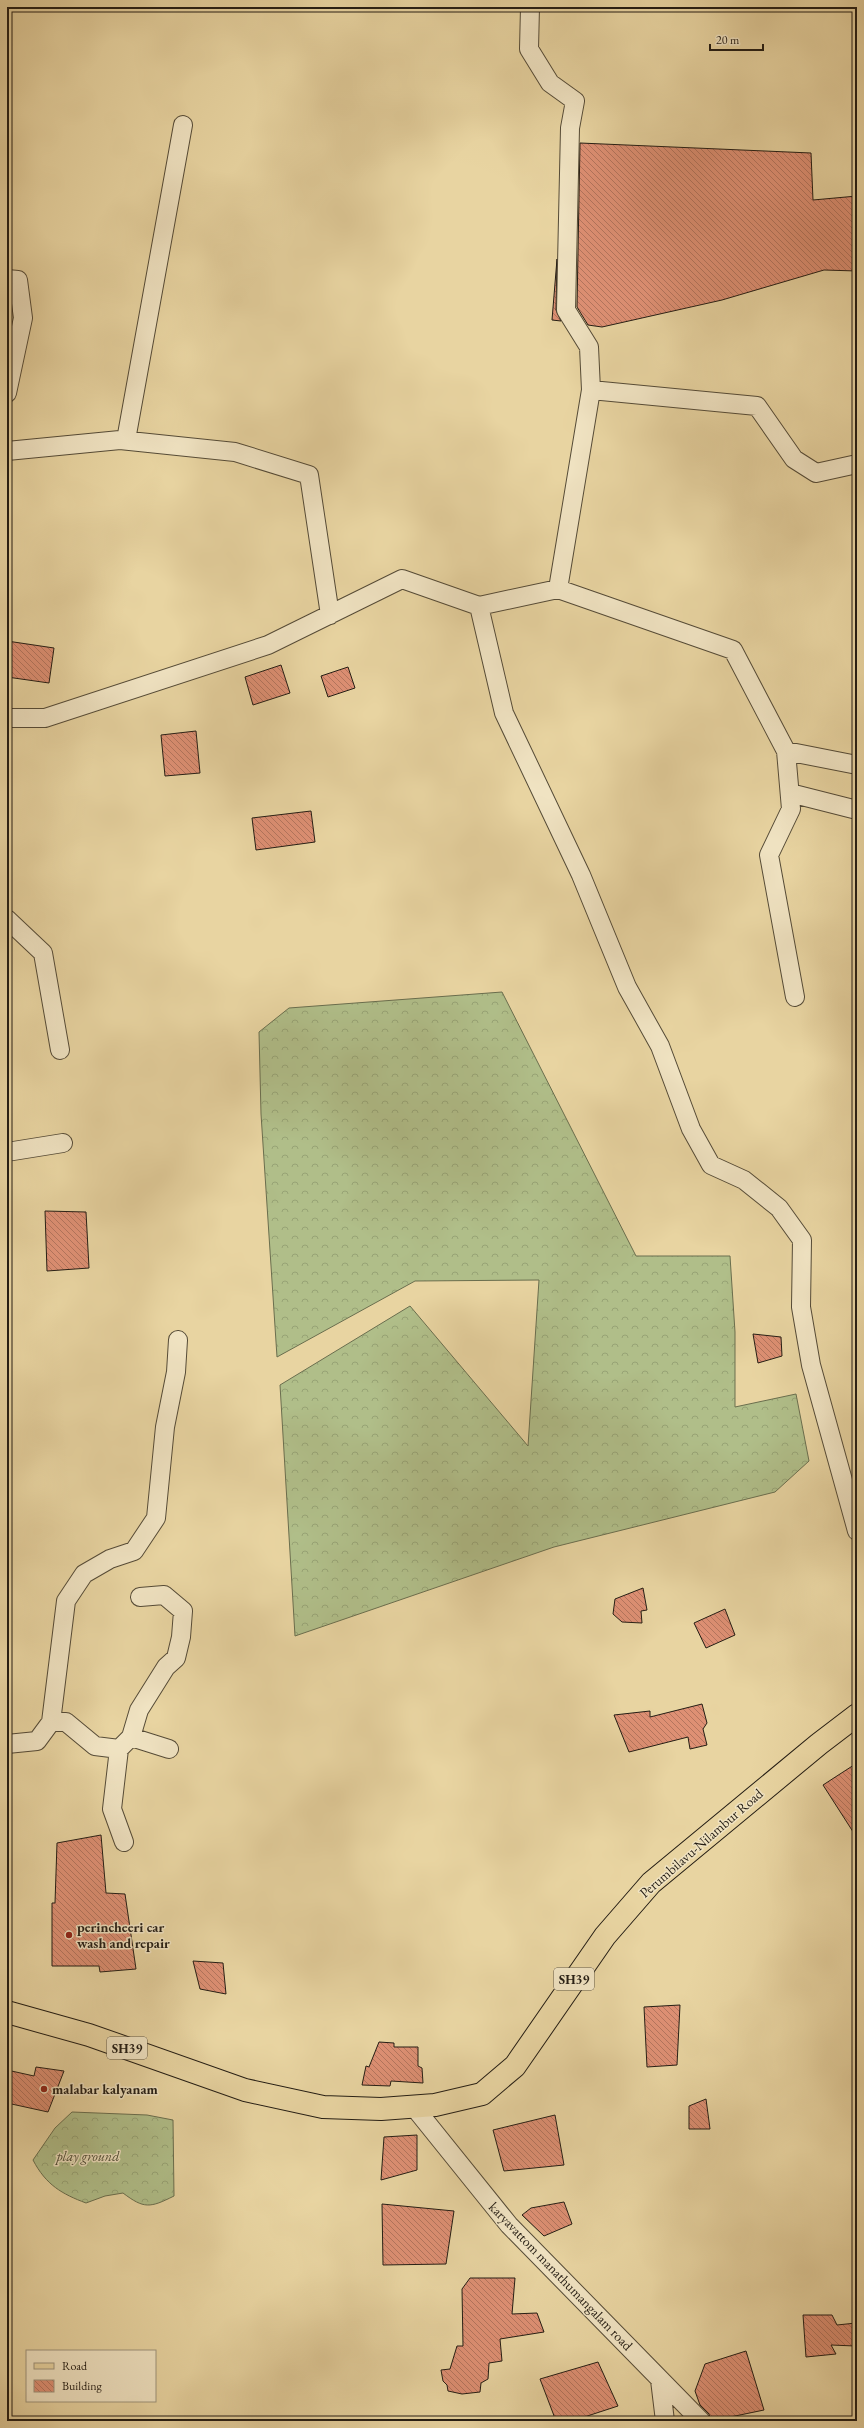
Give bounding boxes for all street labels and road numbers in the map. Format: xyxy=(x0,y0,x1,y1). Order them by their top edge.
street label: Perumbilavu-Nilambur Road xyxy=(636,1784,767,1902)
road number: SH39 xyxy=(554,1968,594,1990)
road number: SH39 xyxy=(107,2037,147,2059)
street label: karyavattom manathumangalam road xyxy=(485,2198,637,2355)

